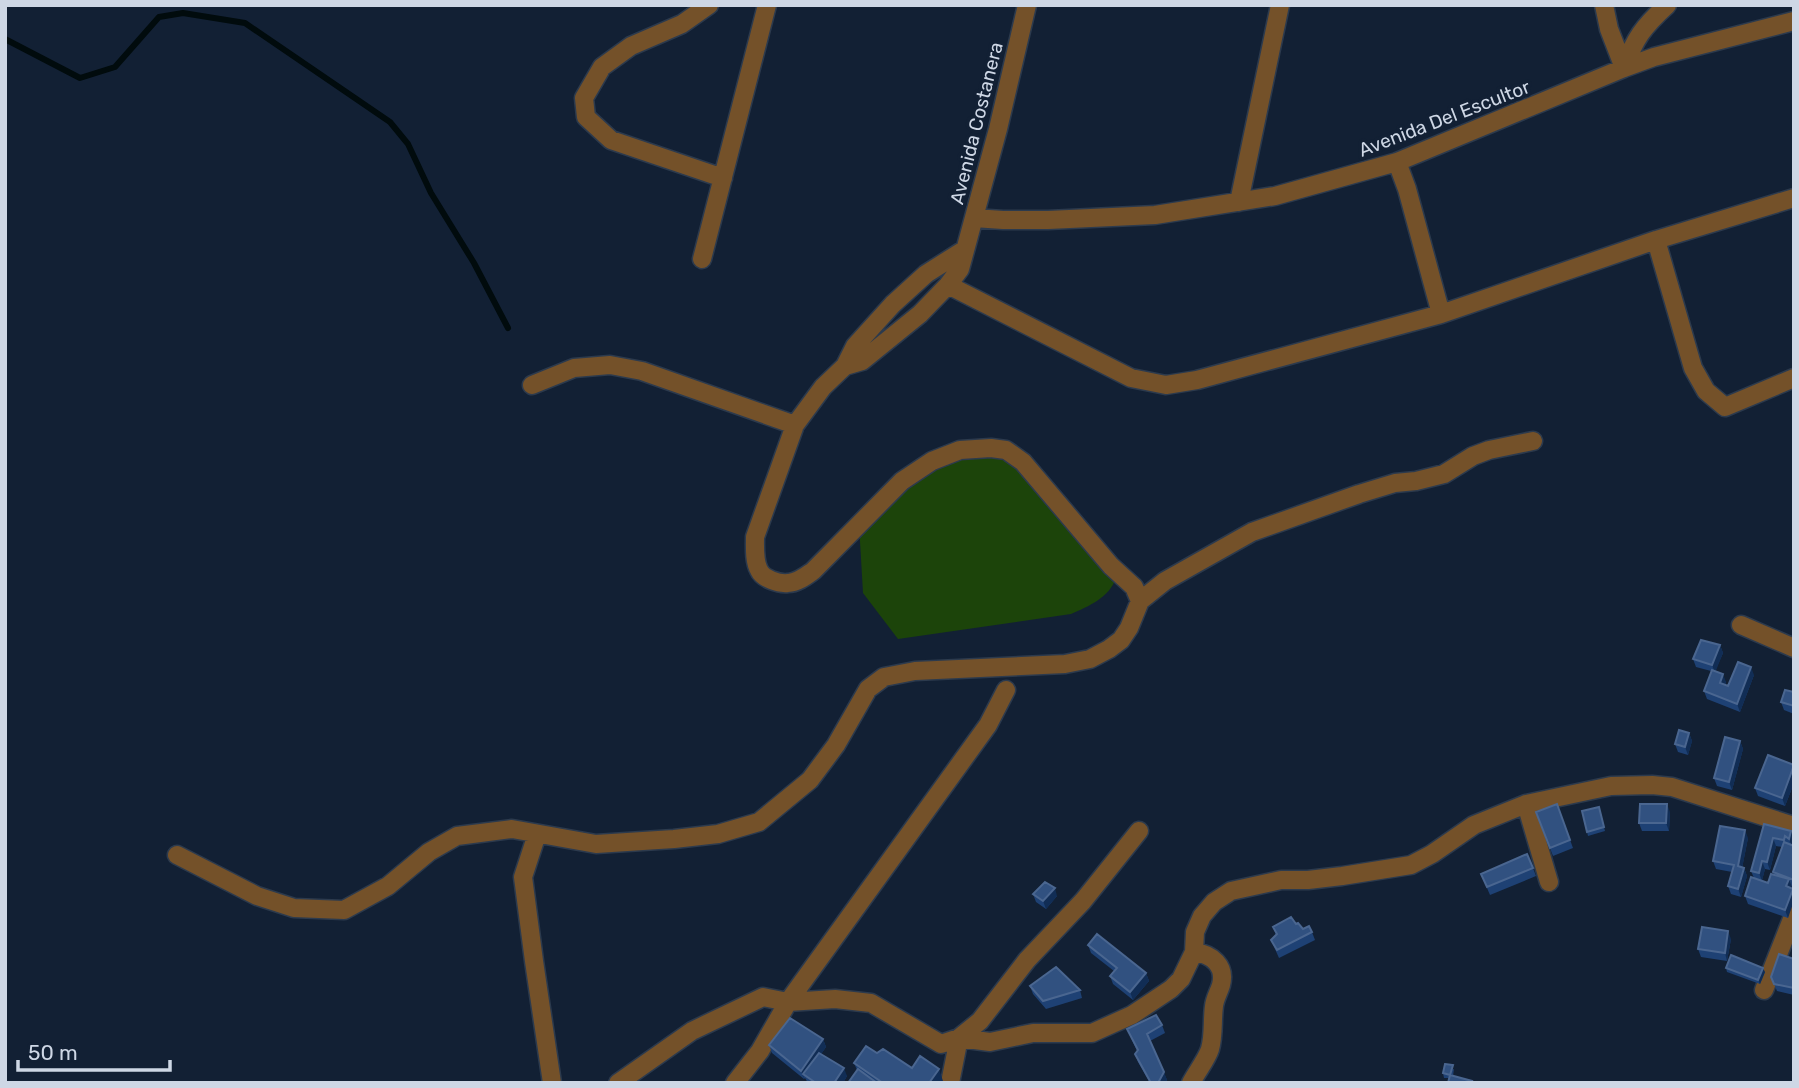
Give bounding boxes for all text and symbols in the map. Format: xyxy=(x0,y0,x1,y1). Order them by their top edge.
street label: Avenida Costanera xyxy=(945,40,1008,207)
street label: Avenida Del Escultor xyxy=(1355,75,1534,162)
scale bar xyxy=(18,1028,170,1072)
text: 50 m xyxy=(28,1040,78,1065)

